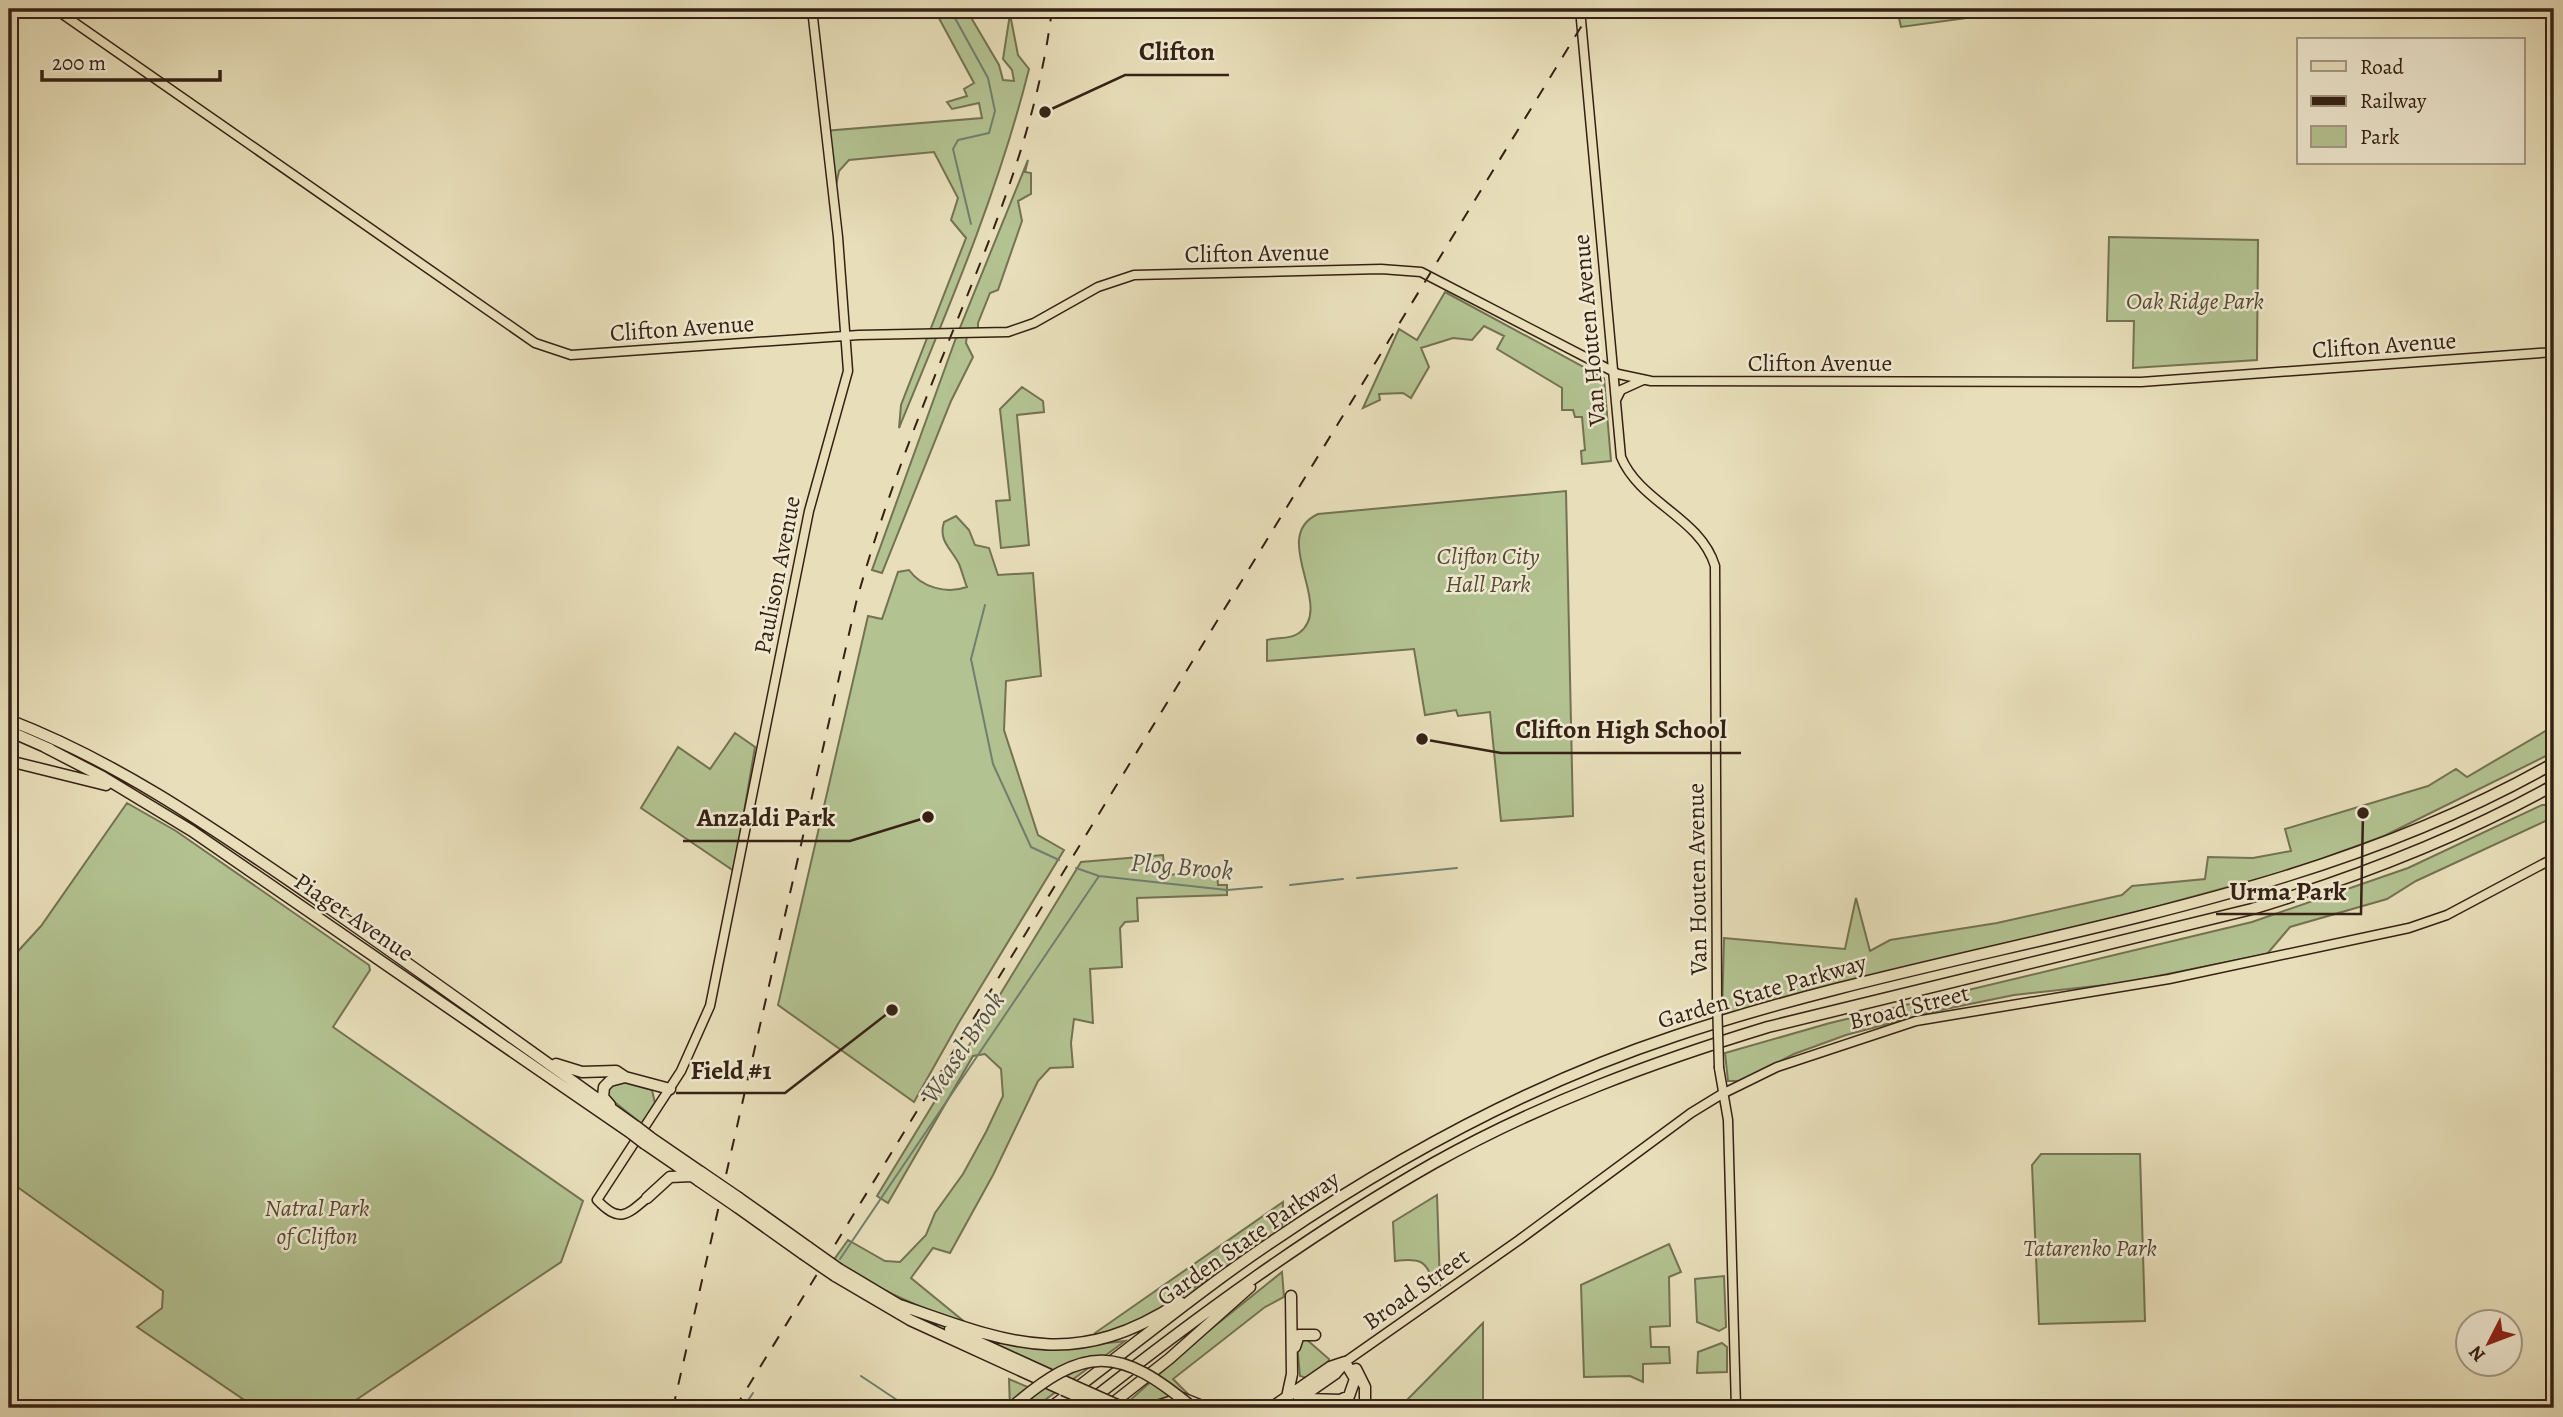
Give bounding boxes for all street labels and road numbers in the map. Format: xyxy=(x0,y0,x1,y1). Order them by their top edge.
street label: Van Houten Avenue xyxy=(1565,233,1613,428)
street label: Clifton Avenue xyxy=(1184,236,1330,270)
street label: Clifton Avenue xyxy=(609,307,755,349)
street label: Clifton Avenue xyxy=(2311,324,2457,366)
street label: Clifton Avenue xyxy=(1748,347,1892,379)
street label: Paulison Avenue xyxy=(746,493,808,657)
street label: Van Houten Avenue xyxy=(1679,783,1715,976)
street label: Piaget Avenue xyxy=(288,865,420,969)
street label: Garden State Parkway xyxy=(1654,946,1870,1036)
street label: Broad Street xyxy=(1846,977,1973,1037)
street label: Garden State Parkway xyxy=(1150,1163,1346,1313)
street label: Broad Street xyxy=(1357,1241,1476,1337)

